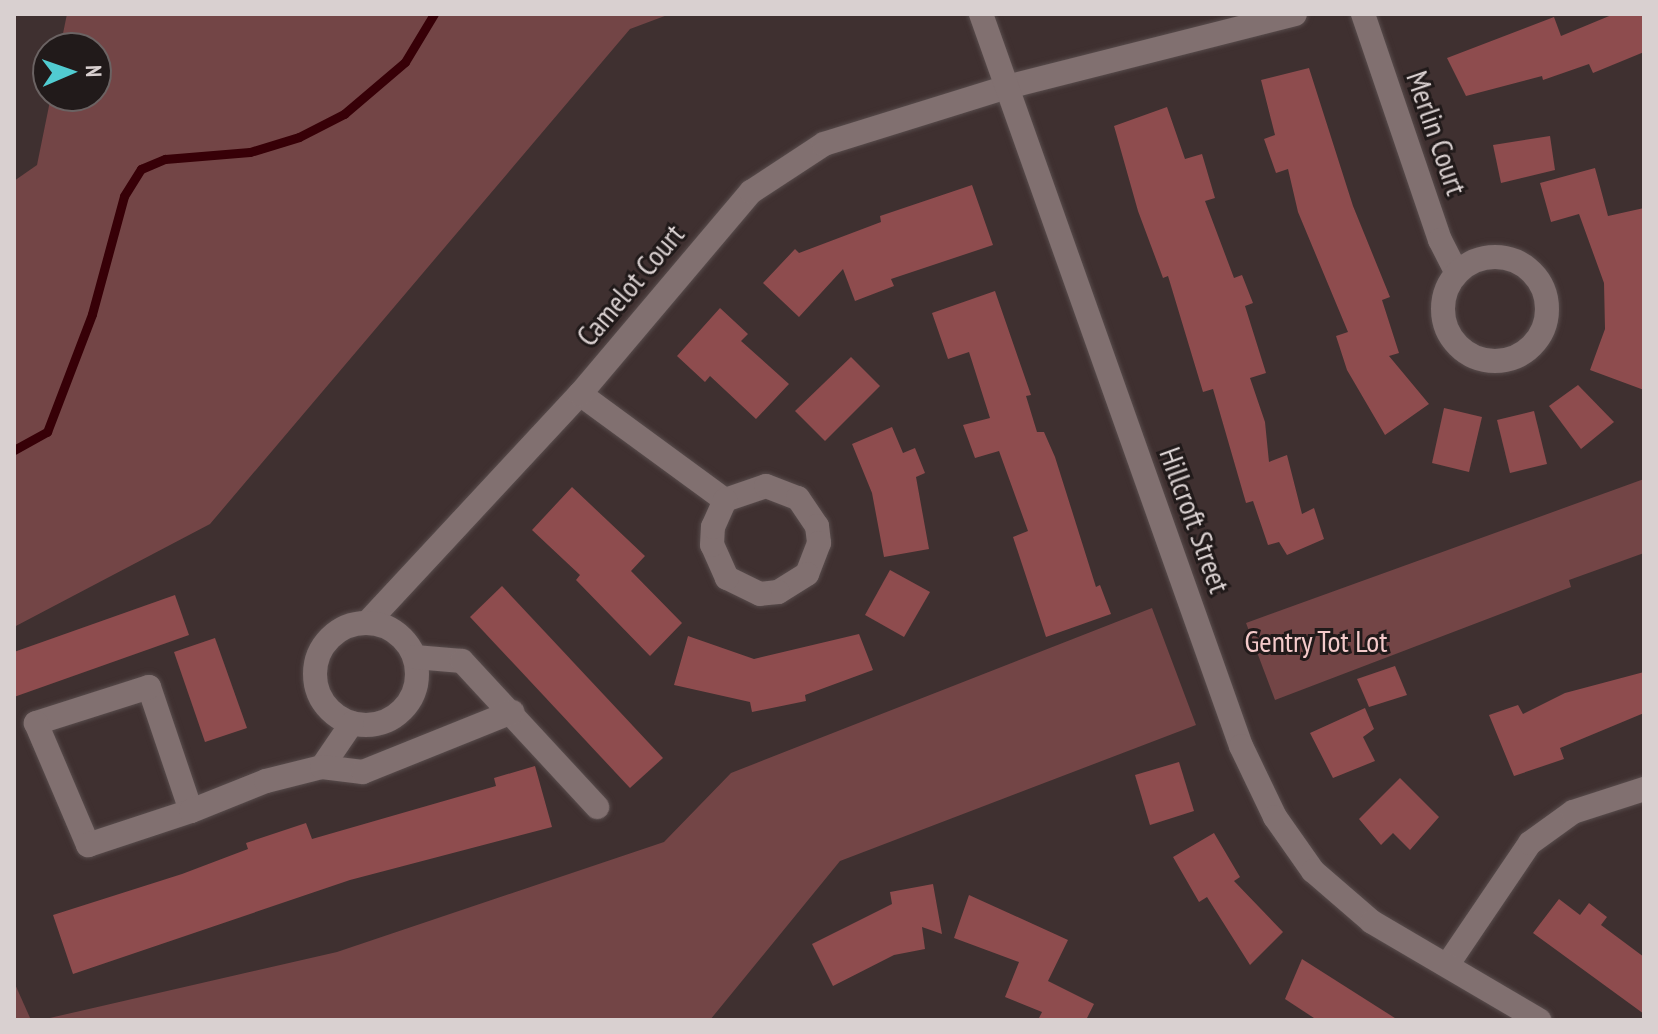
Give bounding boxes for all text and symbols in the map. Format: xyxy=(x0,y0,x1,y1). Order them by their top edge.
north arrow xyxy=(32,32,112,112)
text: N xyxy=(80,65,108,78)
street label: Merlin Court xyxy=(1399,66,1475,200)
street label: Camelot Court xyxy=(569,217,691,353)
street label: Hillcroft Street xyxy=(1152,442,1238,598)
park label: Gentry Tot Lot xyxy=(1244,623,1388,659)

